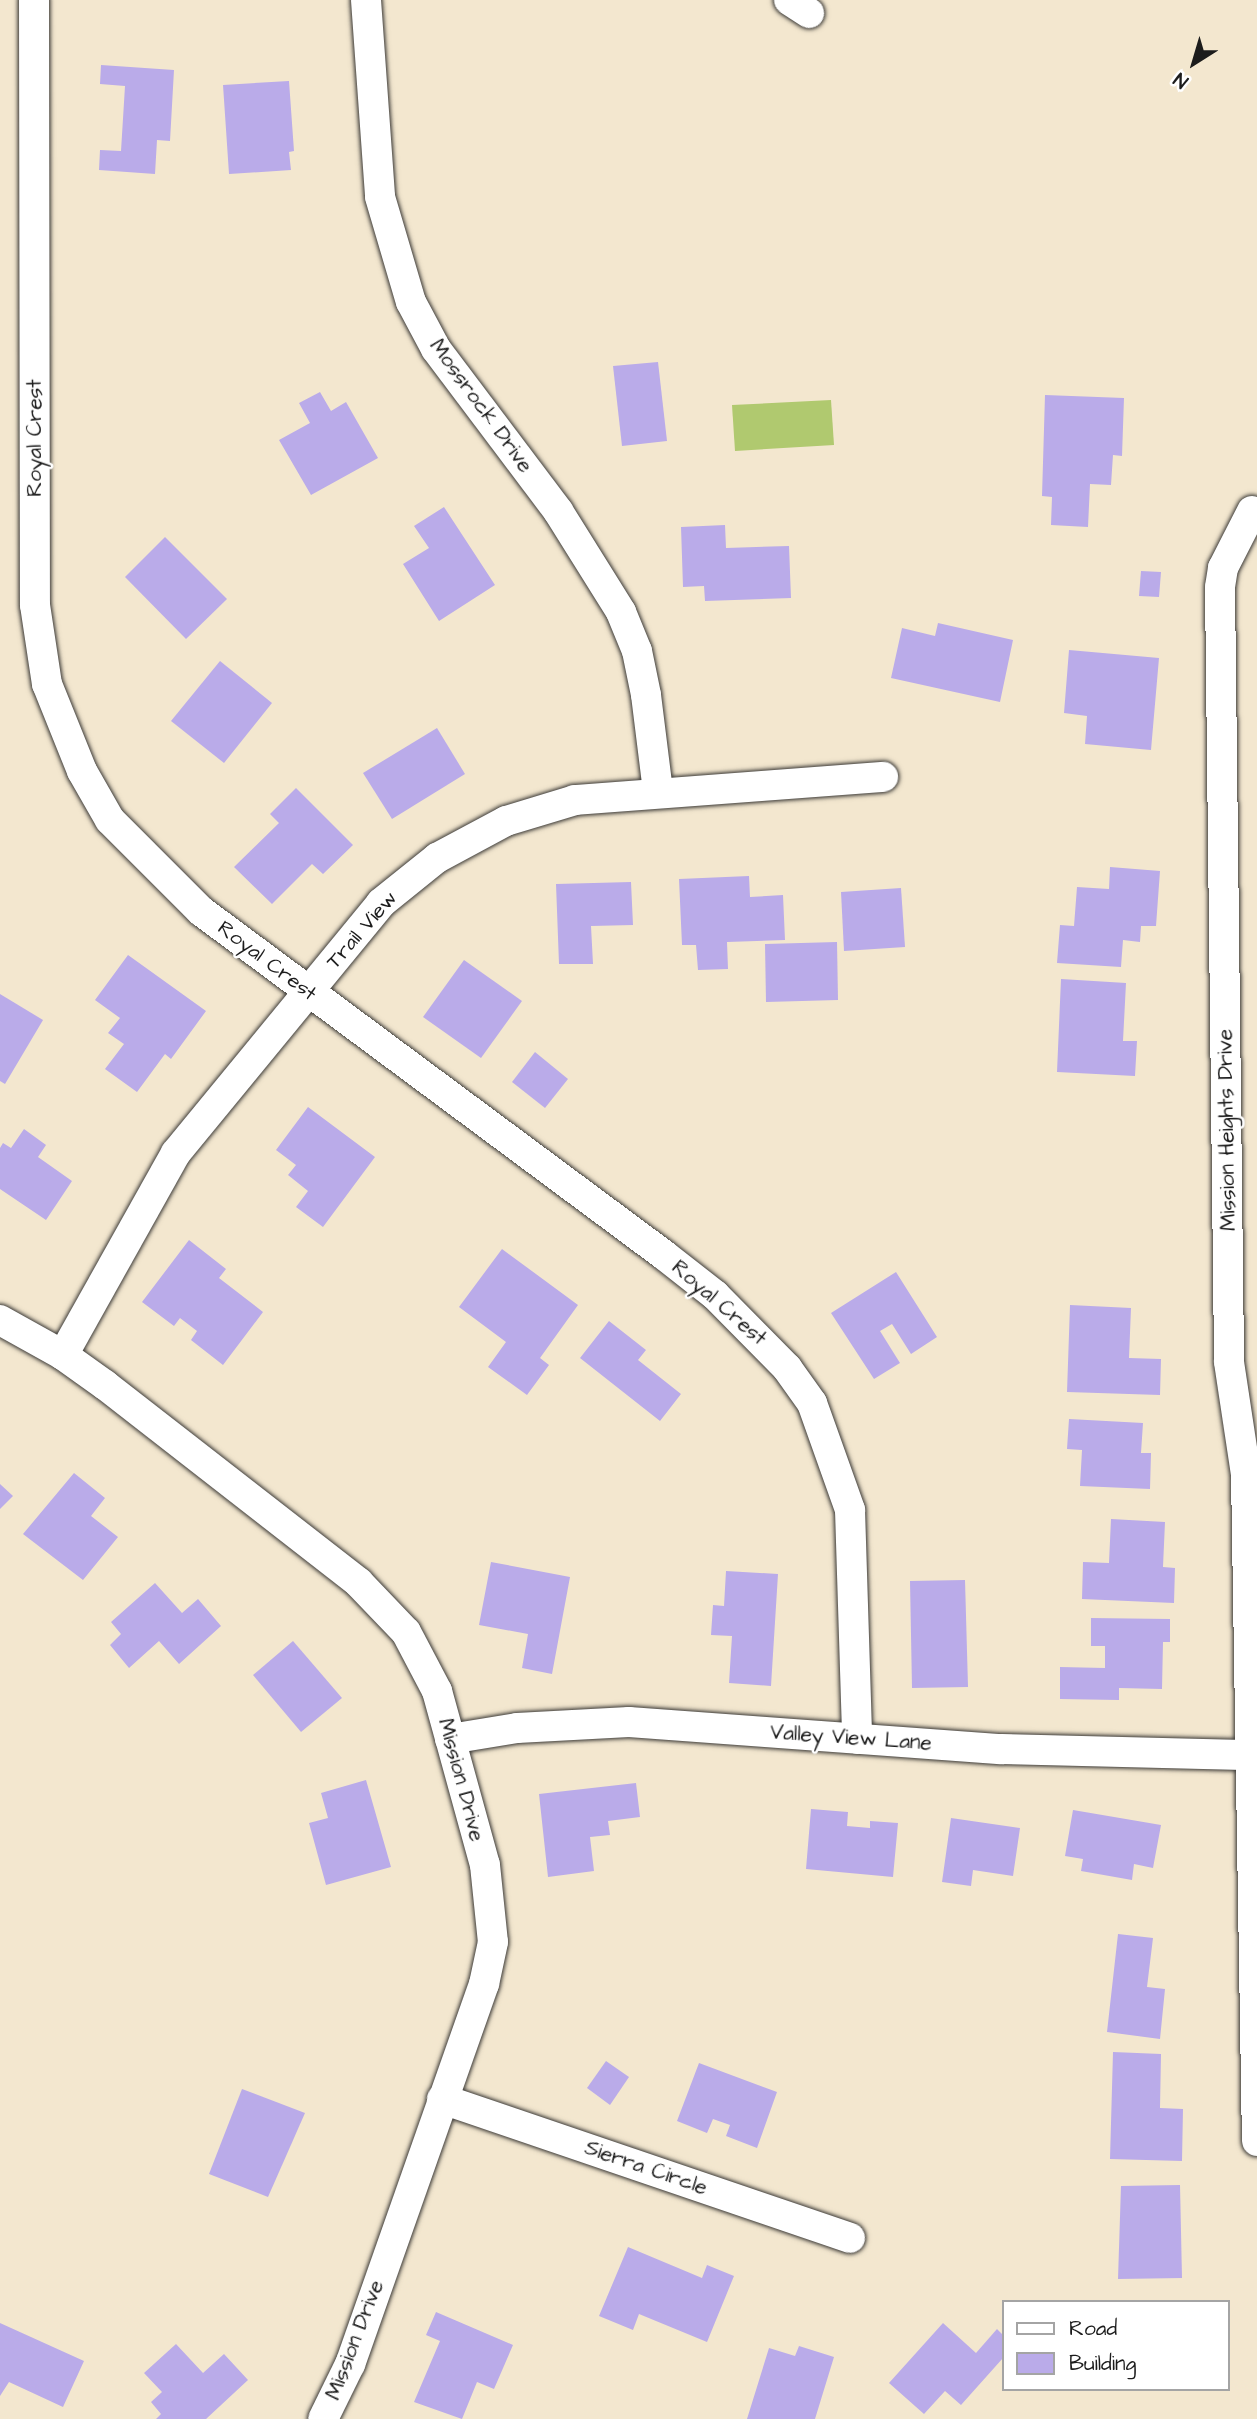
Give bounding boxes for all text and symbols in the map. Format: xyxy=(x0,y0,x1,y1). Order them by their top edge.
north arrow xyxy=(1159,28,1229,98)
text: N xyxy=(1168,66,1194,95)
street label: Mossrock Drive xyxy=(424,334,538,478)
street label: Royal Crest xyxy=(22,379,48,497)
street label: Trail View xyxy=(321,886,403,974)
street label: Royal Crest xyxy=(212,916,322,1006)
street label: Mission Heights Drive xyxy=(1213,1029,1241,1231)
street label: Royal Crest xyxy=(666,1255,772,1351)
street label: Mission Drive xyxy=(433,1716,489,1844)
street label: Valley View Lane xyxy=(769,1720,933,1756)
street label: Sierra Circle xyxy=(581,2135,711,2201)
street label: Mission Drive xyxy=(321,2277,389,2403)
legend xyxy=(1002,2300,1229,2391)
text: Road xyxy=(1069,2314,1117,2343)
text: Building xyxy=(1069,2349,1136,2378)

